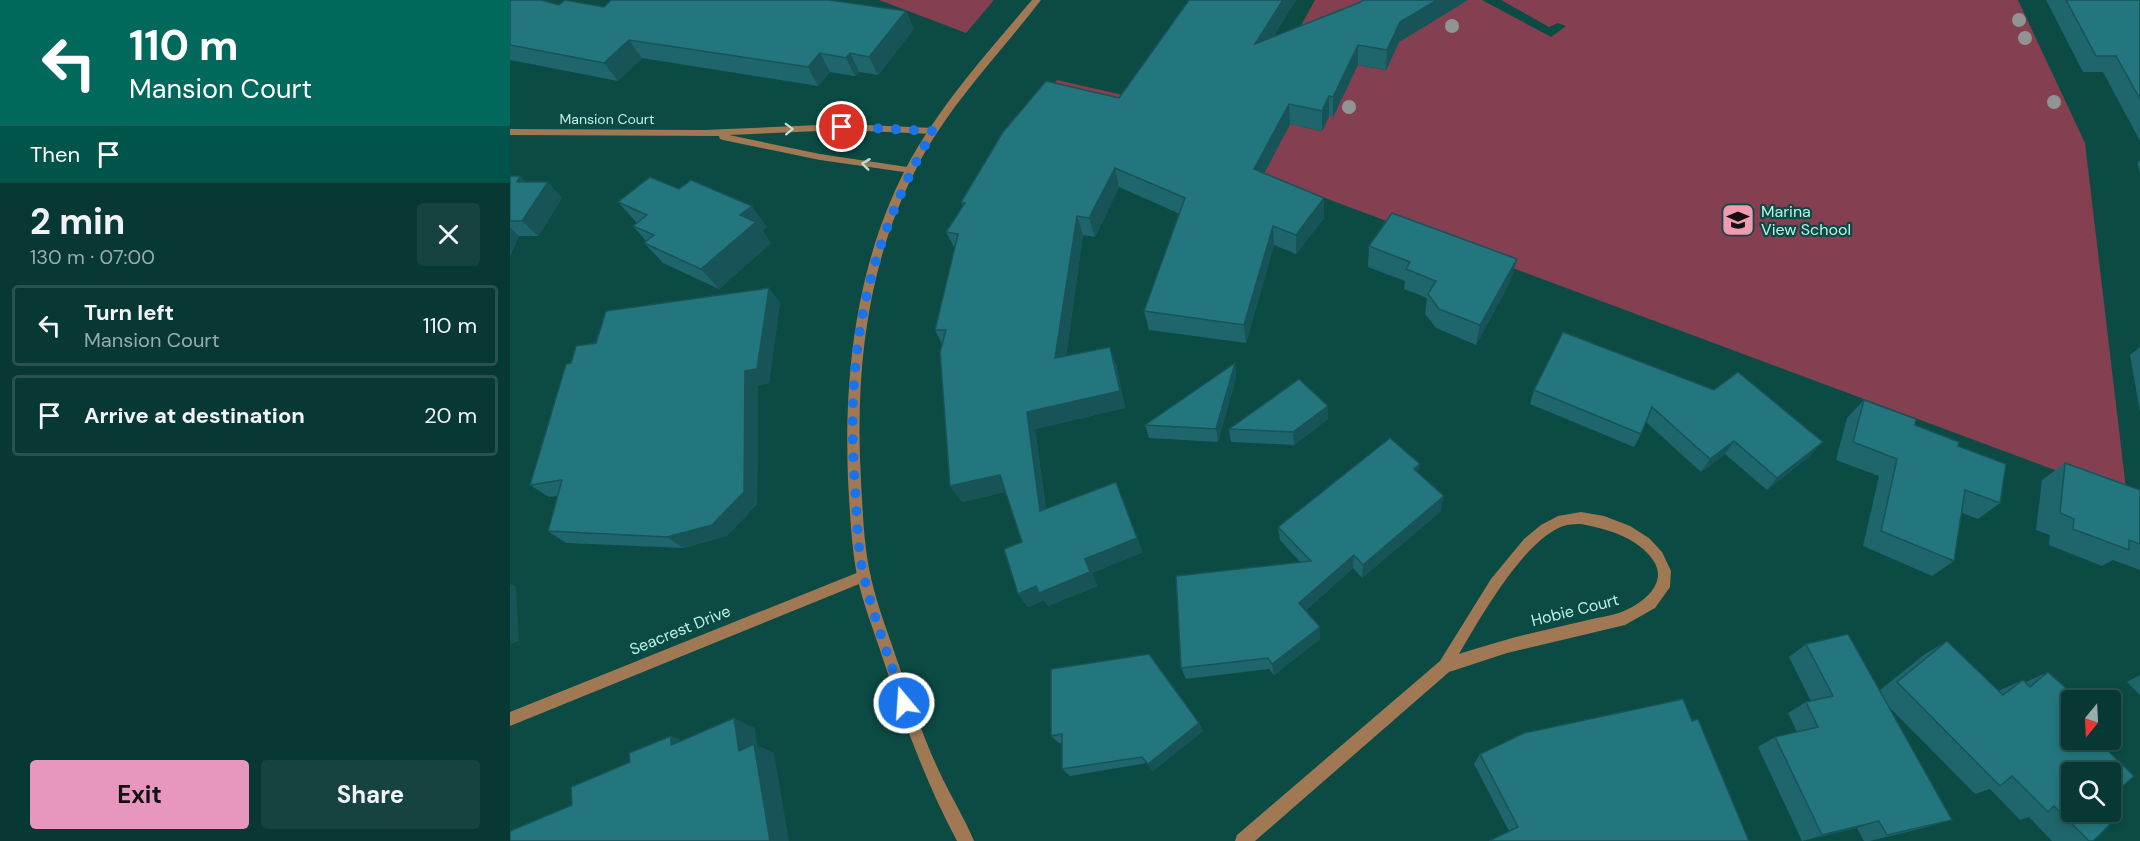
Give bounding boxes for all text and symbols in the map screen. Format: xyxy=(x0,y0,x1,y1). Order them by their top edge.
text: 110 m xyxy=(129,18,239,73)
icon: left xyxy=(30,24,108,102)
text: Mansion Court xyxy=(129,71,312,106)
pin xyxy=(816,101,867,152)
street label: Mansion Court xyxy=(560,110,654,128)
icon: arrive xyxy=(825,110,858,143)
one-way arrow xyxy=(784,123,793,136)
icon: arrive xyxy=(92,138,125,171)
text: Then xyxy=(30,140,80,169)
one-way arrow xyxy=(861,158,870,171)
text: 2 min xyxy=(30,198,125,245)
place label: Marina View School xyxy=(1761,201,1851,240)
school or university icon: Marina View School xyxy=(1720,202,1756,238)
button: close xyxy=(417,203,480,266)
text: 130 m · 07:00 xyxy=(30,244,155,270)
text: Turn left xyxy=(84,298,174,327)
icon: left xyxy=(33,309,66,342)
text: 110 m xyxy=(423,311,477,340)
text: Mansion Court xyxy=(84,327,220,353)
icon: arrive xyxy=(33,399,66,432)
text: Arrive at destination xyxy=(84,401,305,430)
text: 20 m xyxy=(424,401,477,430)
street label: Hobie Court xyxy=(1529,589,1621,631)
street label: Seacrest Drive xyxy=(626,600,734,660)
position arrow xyxy=(872,671,936,735)
north arrow xyxy=(2061,690,2121,750)
map controls xyxy=(2061,690,2121,822)
button: Exit xyxy=(30,760,249,829)
button: Share xyxy=(261,760,480,829)
button: search xyxy=(2061,762,2121,822)

